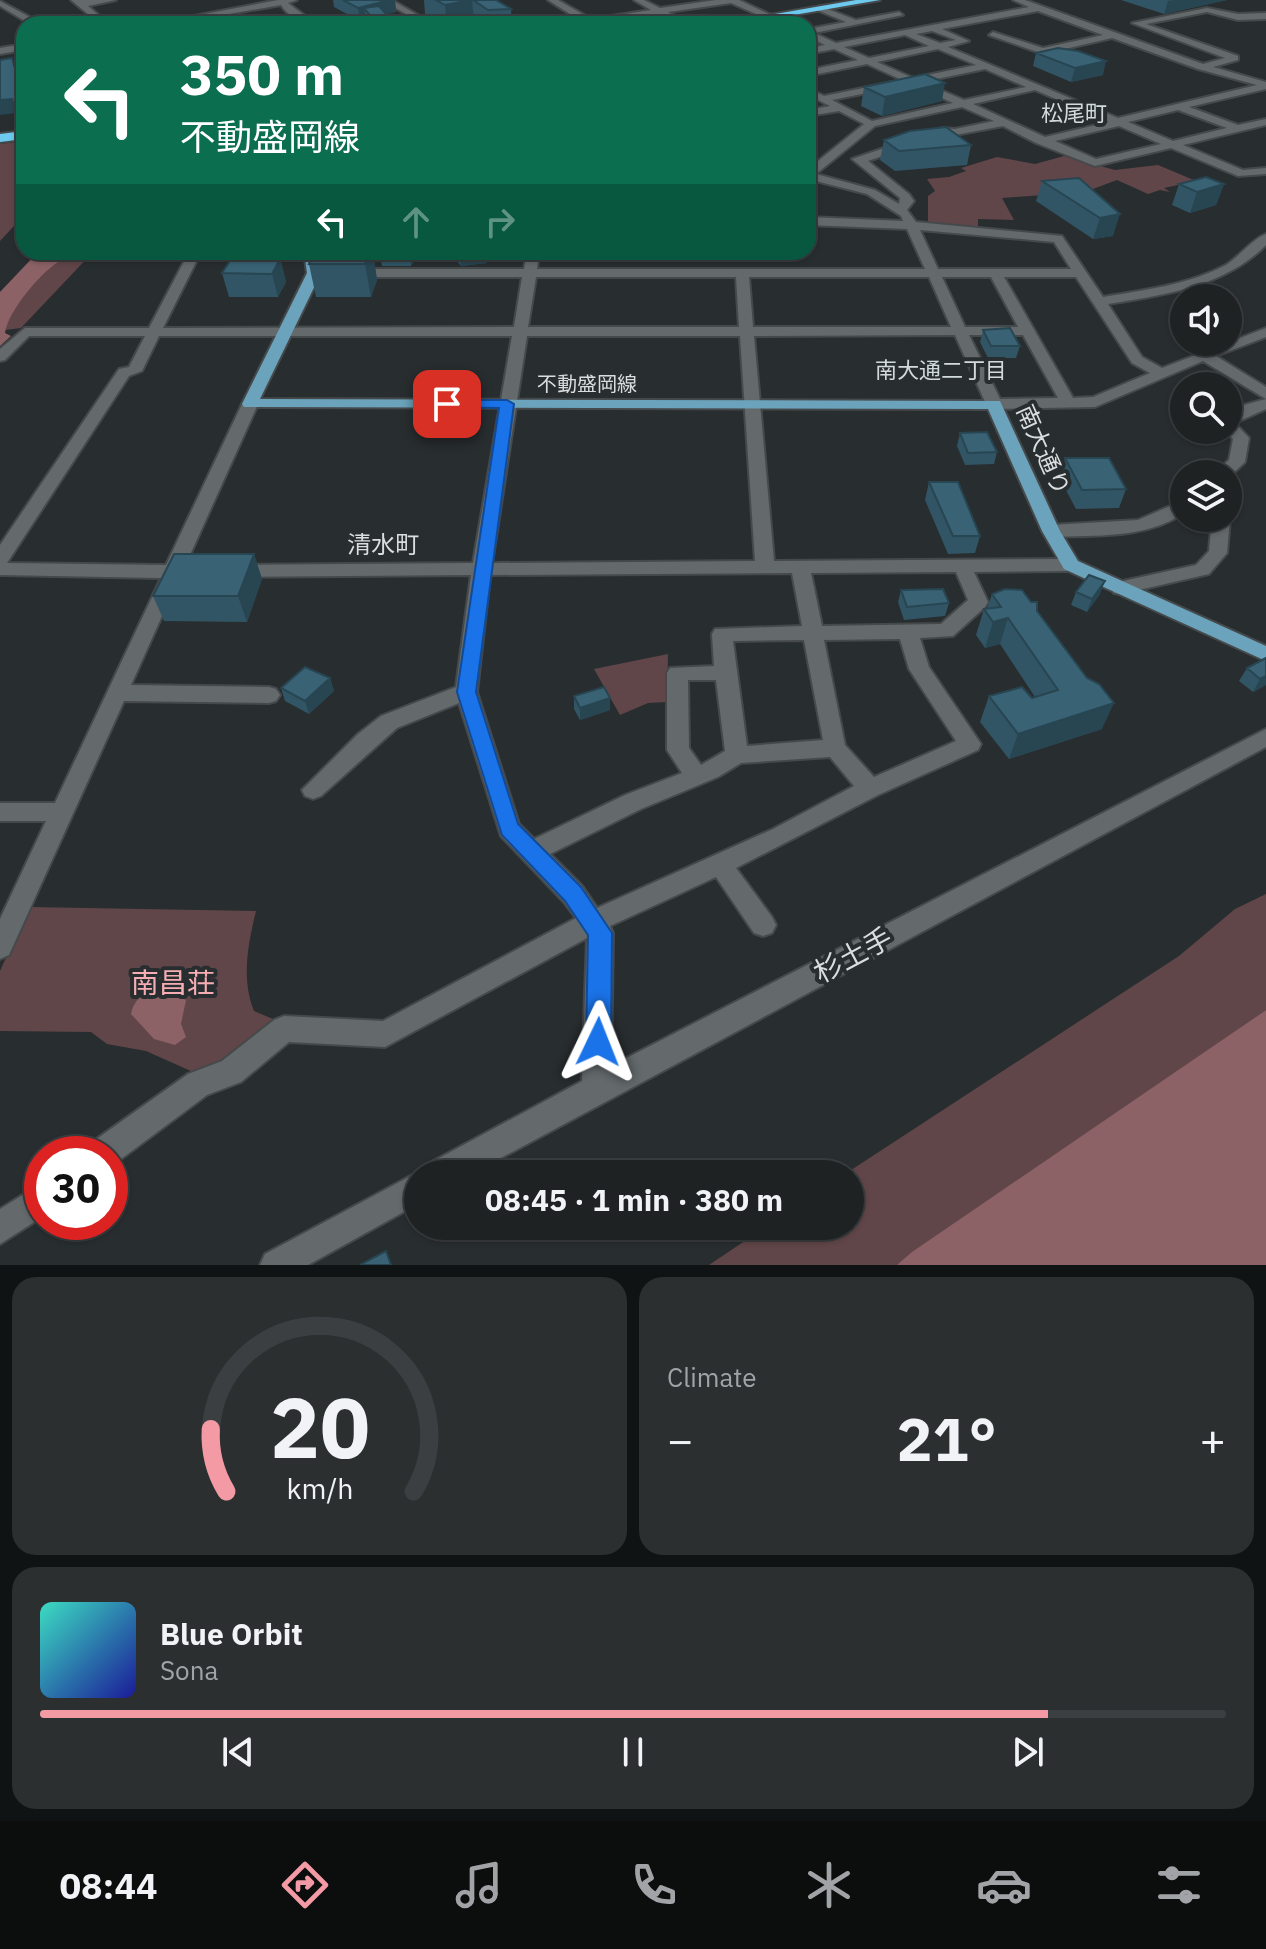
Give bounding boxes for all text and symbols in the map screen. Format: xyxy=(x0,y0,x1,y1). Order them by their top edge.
text: 350 m xyxy=(180,38,344,110)
icon: left xyxy=(48,48,152,152)
district label: 松尾町 xyxy=(1041,98,1107,127)
text: 不動盛岡線 xyxy=(180,113,360,160)
icon: left xyxy=(310,200,354,244)
icon: ahead xyxy=(394,200,438,244)
icon: right xyxy=(478,200,522,244)
map controls xyxy=(1170,284,1242,532)
button: sound xyxy=(1170,284,1242,356)
district label: 南大通二丁目 xyxy=(875,355,1007,384)
pin xyxy=(413,370,481,438)
street label: 不動盛岡線 xyxy=(537,370,637,397)
button: search xyxy=(1170,372,1242,444)
icon: arrive xyxy=(425,382,469,426)
street label: 南大通り xyxy=(1010,399,1078,500)
button: layers xyxy=(1170,460,1242,532)
street label: 清水町 xyxy=(347,528,419,560)
street label: 杉土手 xyxy=(807,919,899,991)
park label: 南昌荘 xyxy=(131,964,215,1001)
position arrow xyxy=(556,1000,640,1084)
speed limit sign: 30 xyxy=(24,1136,128,1240)
text: 08:45 · 1 min · 380 m xyxy=(485,1180,783,1219)
text: Climate xyxy=(667,1360,757,1394)
text: 20 xyxy=(270,1373,369,1481)
text: 21° xyxy=(896,1399,997,1478)
text: − xyxy=(667,1411,693,1468)
text: + xyxy=(1200,1411,1226,1468)
text: km/h xyxy=(286,1470,353,1507)
text: Blue Orbit xyxy=(160,1614,303,1653)
text: Sona xyxy=(160,1653,218,1687)
icon: previous xyxy=(216,1730,260,1774)
icon: pause xyxy=(611,1730,655,1774)
icon: next xyxy=(1006,1730,1050,1774)
icon: directions xyxy=(277,1857,333,1913)
icon: music xyxy=(451,1857,507,1913)
icon: phone xyxy=(626,1857,682,1913)
icon: climate xyxy=(801,1857,857,1913)
icon: car xyxy=(976,1857,1032,1913)
icon: filters xyxy=(1151,1857,1207,1913)
text: 08:44 xyxy=(59,1862,158,1909)

